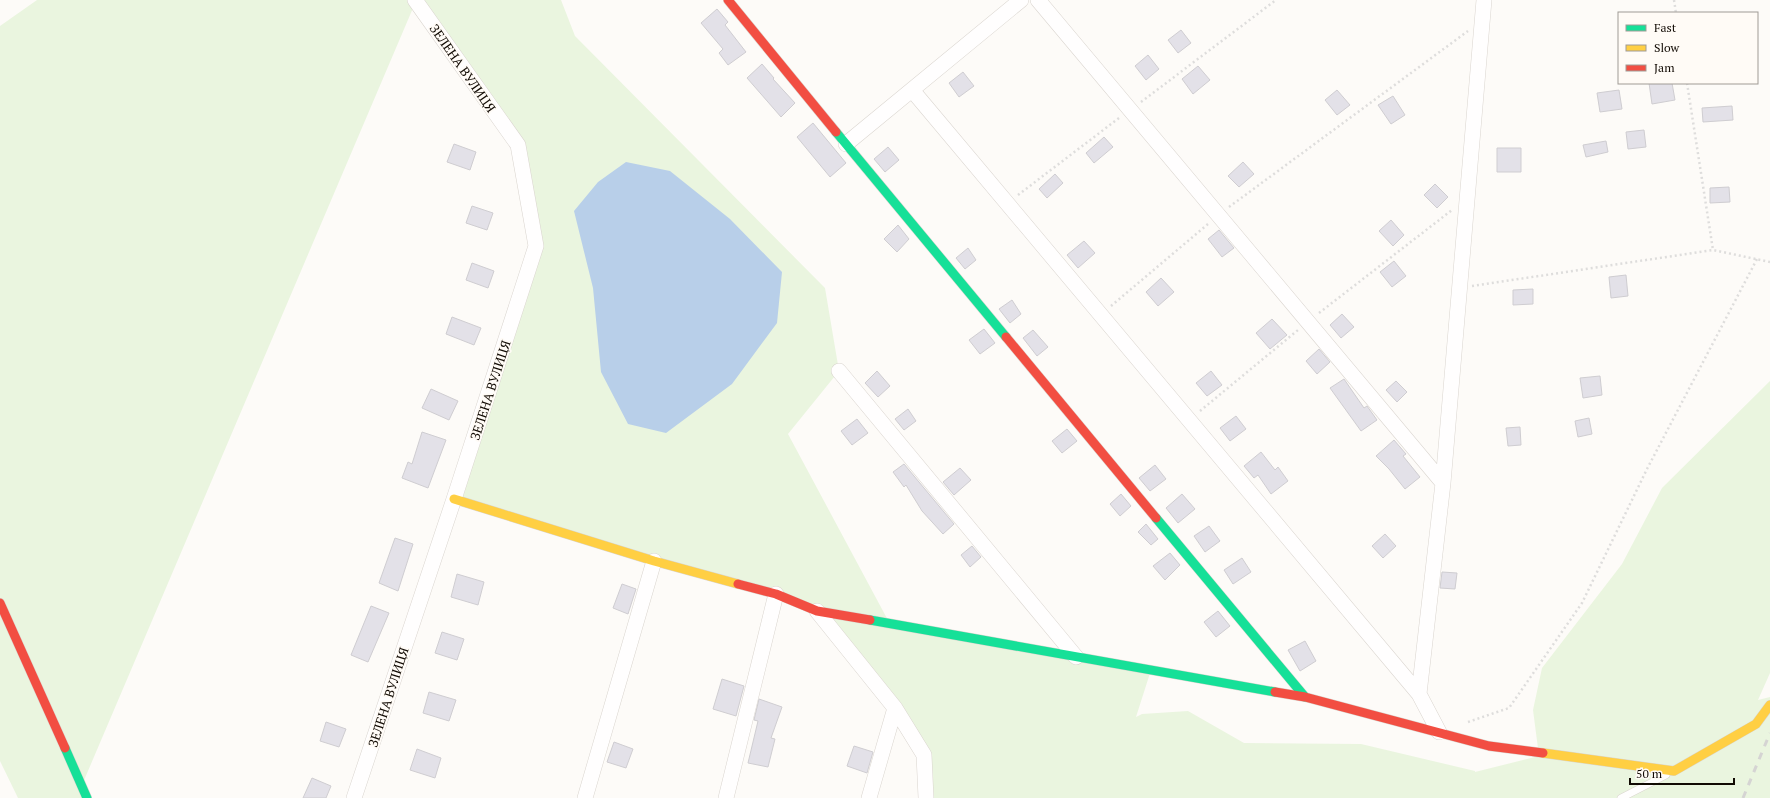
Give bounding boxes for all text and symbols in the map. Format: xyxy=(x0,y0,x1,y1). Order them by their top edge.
legend xyxy=(1618,12,1758,84)
street label: ЗЕЛЕНА ВУЛИЦЯ xyxy=(426,20,500,116)
text: Fast xyxy=(1654,20,1677,35)
text: Slow xyxy=(1654,40,1680,55)
text: Jam xyxy=(1654,60,1675,75)
street label: ЗЕЛЕНА ВУЛИЦЯ xyxy=(465,338,515,442)
street label: ЗЕЛЕНА ВУЛИЦЯ xyxy=(363,645,413,749)
scale bar xyxy=(1630,760,1734,786)
text: 50 m xyxy=(1636,766,1663,781)

